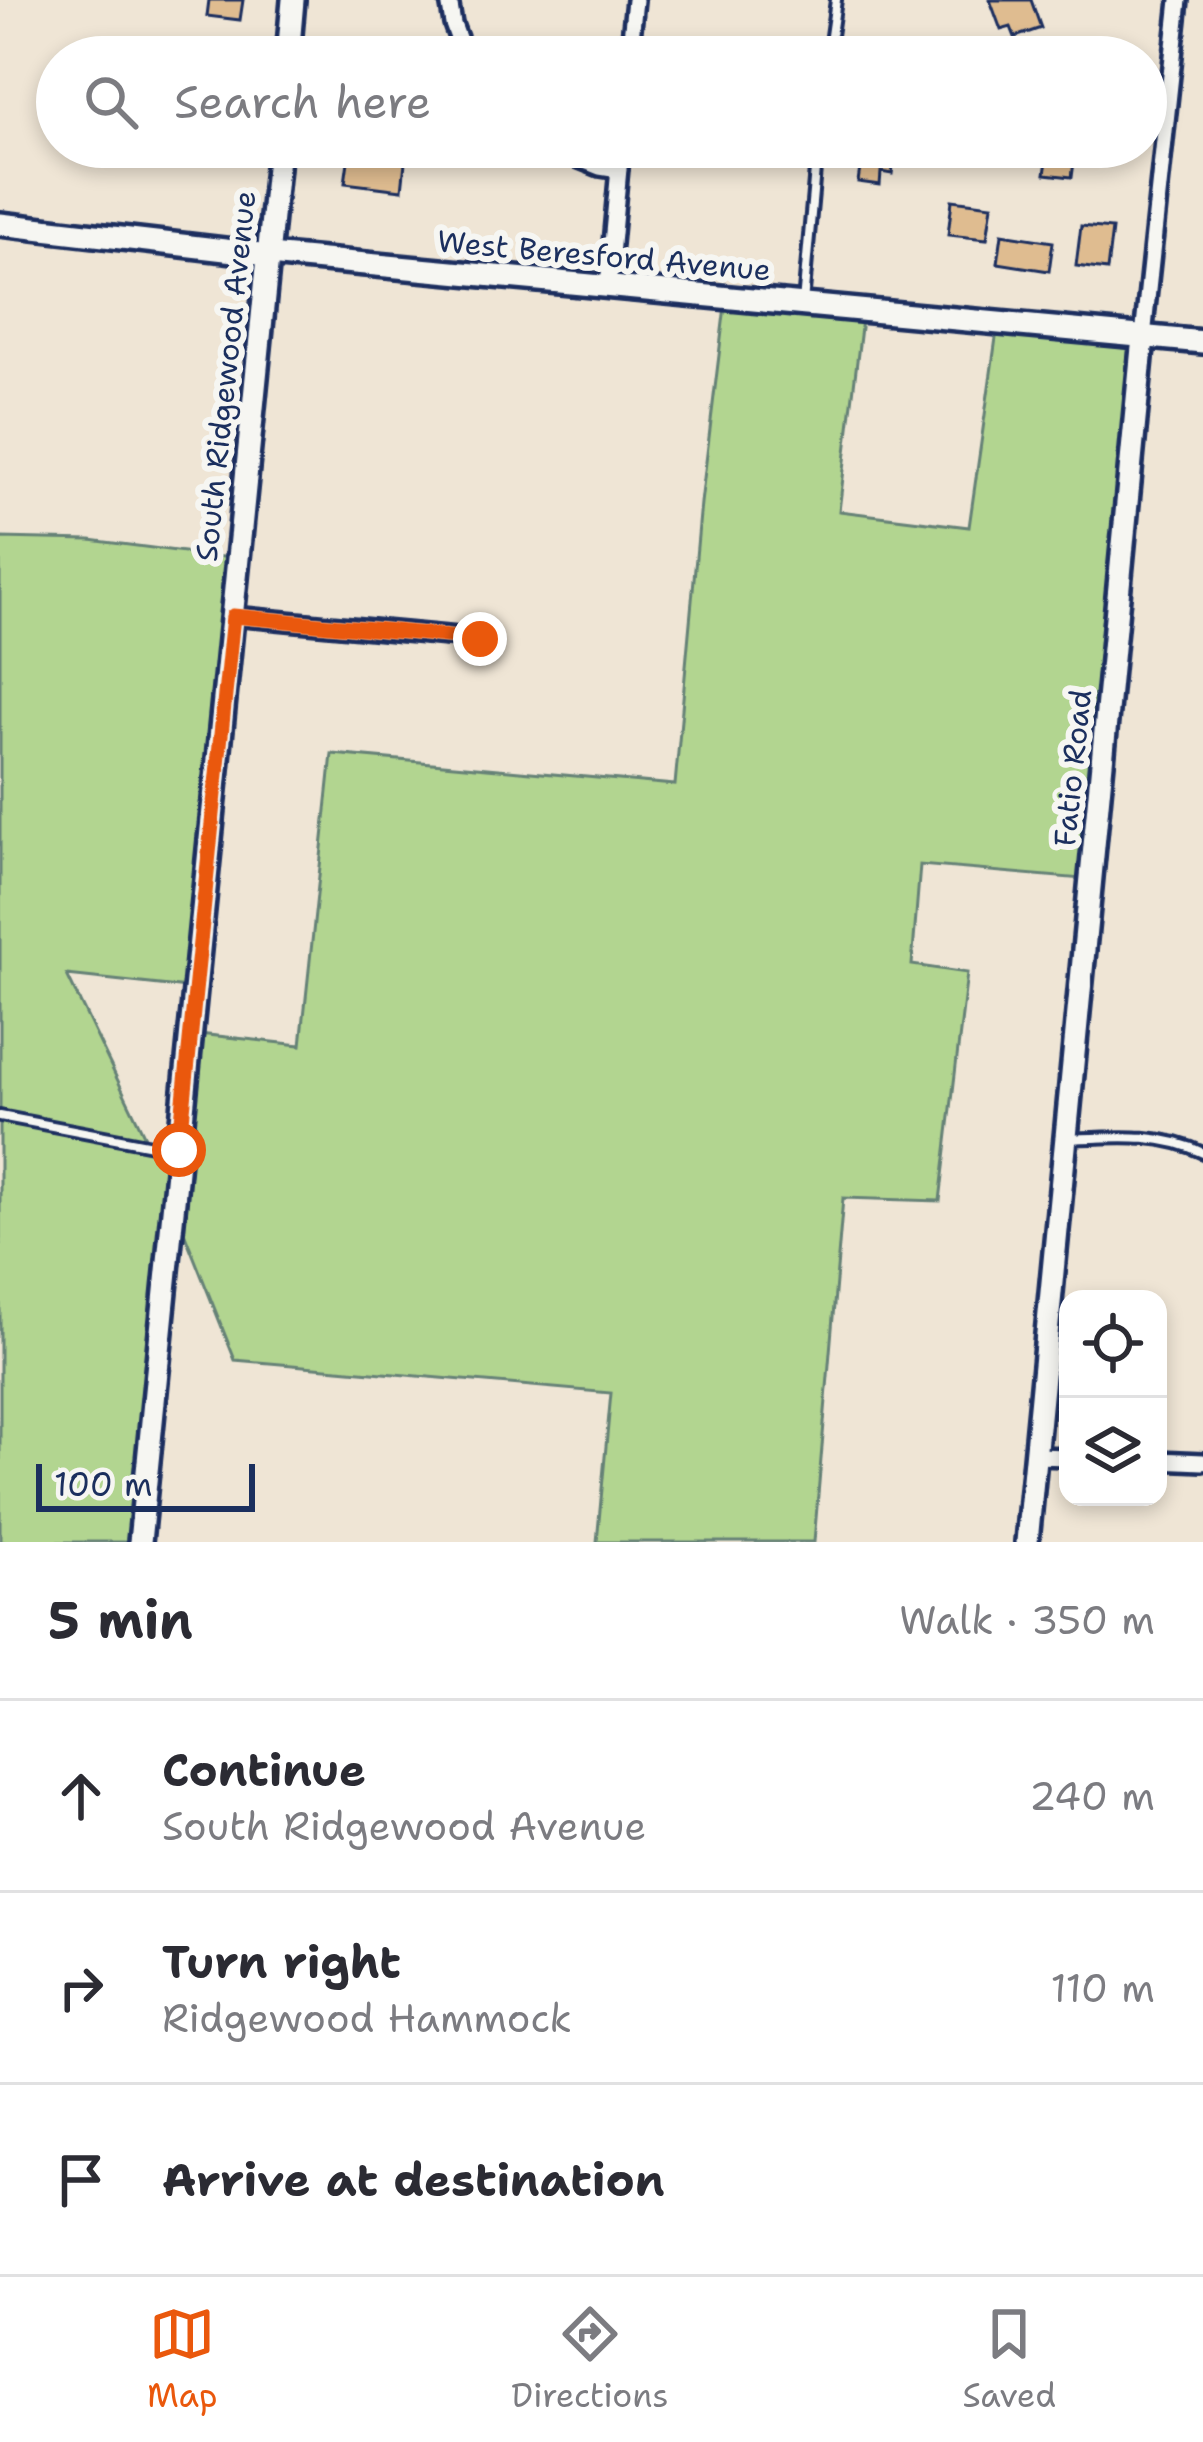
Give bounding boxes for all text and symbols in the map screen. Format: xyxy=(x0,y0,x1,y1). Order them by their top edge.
search box xyxy=(36,36,1167,168)
icon: search xyxy=(78,69,144,135)
text: Search here xyxy=(174,72,431,132)
street label: South Ridgewood Avenue xyxy=(186,189,265,563)
street label: West Beresford Avenue xyxy=(436,220,773,291)
route end xyxy=(453,612,507,666)
street label: Fatio Road xyxy=(1044,687,1101,849)
route start xyxy=(152,1123,206,1177)
map controls xyxy=(1059,1290,1167,1506)
button: locate xyxy=(1059,1290,1167,1398)
button: layers xyxy=(1059,1398,1167,1506)
scale bar xyxy=(36,1458,255,1511)
text: 100 m xyxy=(54,1462,153,1507)
text: 5 min xyxy=(48,1586,193,1654)
text: Walk · 350 m xyxy=(899,1594,1155,1646)
text: Continue xyxy=(162,1740,366,1800)
icon: ahead xyxy=(48,1763,114,1829)
text: 240 m xyxy=(1029,1770,1155,1822)
text: South Ridgewood Avenue xyxy=(162,1800,646,1852)
text: Turn right xyxy=(162,1932,401,1992)
icon: right xyxy=(48,1955,114,2021)
text: 110 m xyxy=(1051,1962,1155,2014)
text: Ridgewood Hammock xyxy=(162,1992,572,2044)
icon: arrive xyxy=(48,2147,114,2213)
text: Arrive at destination xyxy=(162,2150,665,2210)
tab: Map xyxy=(147,2301,218,2418)
tab: Directions xyxy=(511,2301,669,2418)
tab: Saved xyxy=(962,2301,1056,2418)

